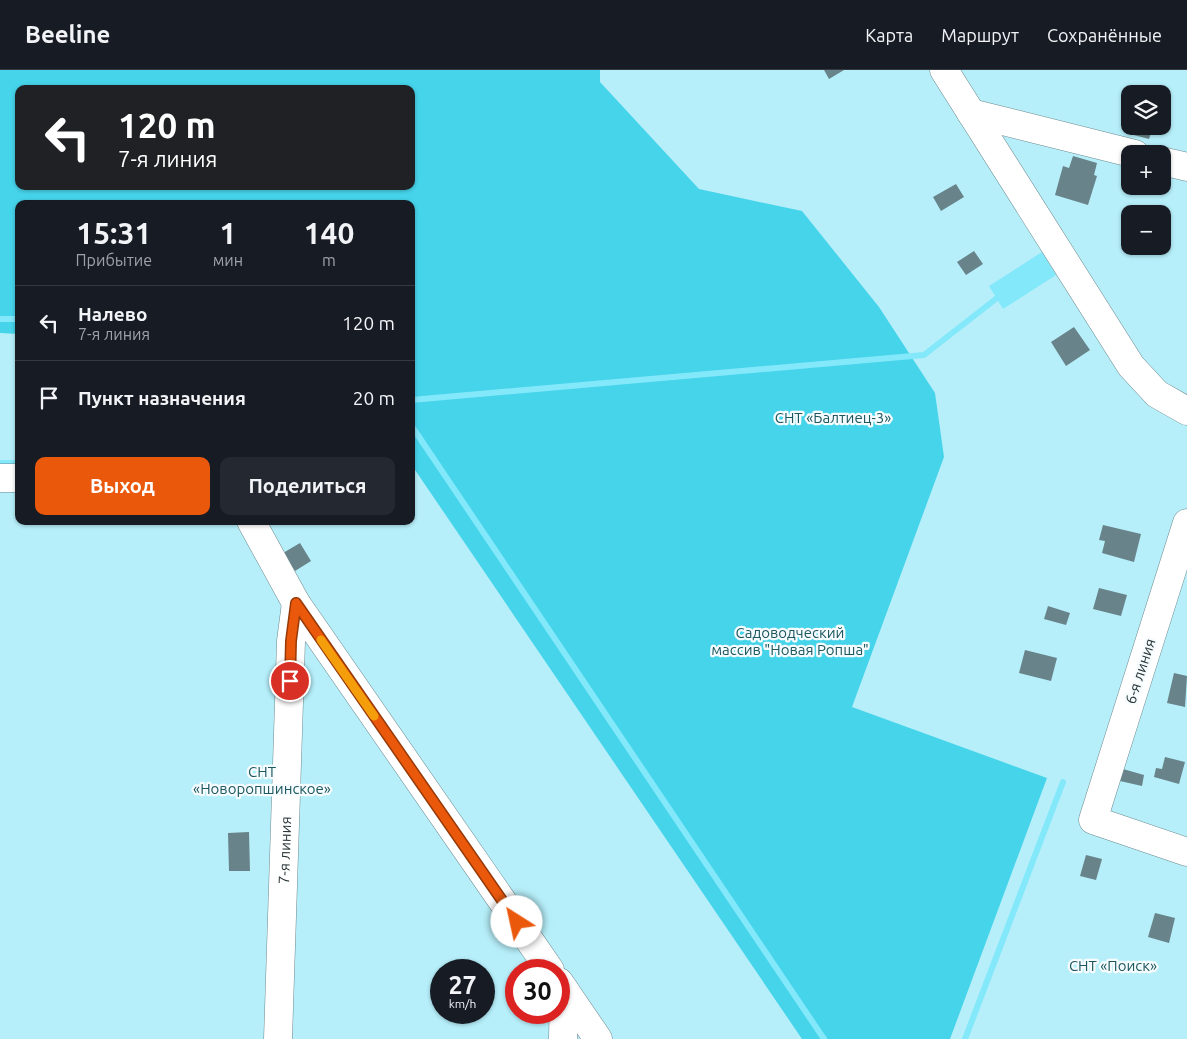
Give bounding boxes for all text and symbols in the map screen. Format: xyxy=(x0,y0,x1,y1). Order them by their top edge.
text: Beeline xyxy=(25,21,110,48)
text: Карта xyxy=(865,25,913,45)
text: Маршрут xyxy=(941,25,1019,45)
text: Сохранённые xyxy=(1047,25,1162,45)
map controls xyxy=(1121,85,1171,255)
button: layers xyxy=(1121,85,1171,135)
icon: left xyxy=(35,105,100,170)
text: 120 m xyxy=(118,105,216,145)
button: + xyxy=(1121,145,1171,195)
text: 7-я линия xyxy=(118,146,217,171)
button: − xyxy=(1121,205,1171,255)
text: 15:31 xyxy=(76,216,151,250)
text: 1 xyxy=(219,216,236,250)
text: 140 xyxy=(304,216,354,250)
text: Прибытие xyxy=(76,251,152,269)
text: мин xyxy=(213,251,243,269)
text: m xyxy=(322,251,336,269)
text: Налево xyxy=(78,303,147,325)
icon: left xyxy=(35,309,63,337)
text: 120 m xyxy=(342,312,395,334)
text: 7-я линия xyxy=(78,325,150,343)
icon: arrive xyxy=(35,384,63,412)
text: Пункт назначения xyxy=(78,387,246,409)
text: 20 m xyxy=(353,387,395,409)
park label: СНТ «Балтиец-3» xyxy=(775,409,891,426)
button: Выход xyxy=(35,457,210,515)
button: Поделиться xyxy=(220,457,395,515)
park label: Садоводческий массив "Новая Ропша" xyxy=(711,624,869,658)
street label: 6-я линия xyxy=(1121,636,1159,706)
pin xyxy=(269,660,311,702)
icon: arrive xyxy=(276,667,304,695)
park label: СНТ «Новоропшинское» xyxy=(193,763,331,797)
street label: 7-я линия xyxy=(275,816,294,884)
position arrow xyxy=(490,895,542,947)
park label: СНТ «Поиск» xyxy=(1069,957,1157,974)
speed limit sign: 30 xyxy=(505,959,570,1024)
text: 27 xyxy=(448,971,477,999)
text: km/h xyxy=(449,997,476,1010)

